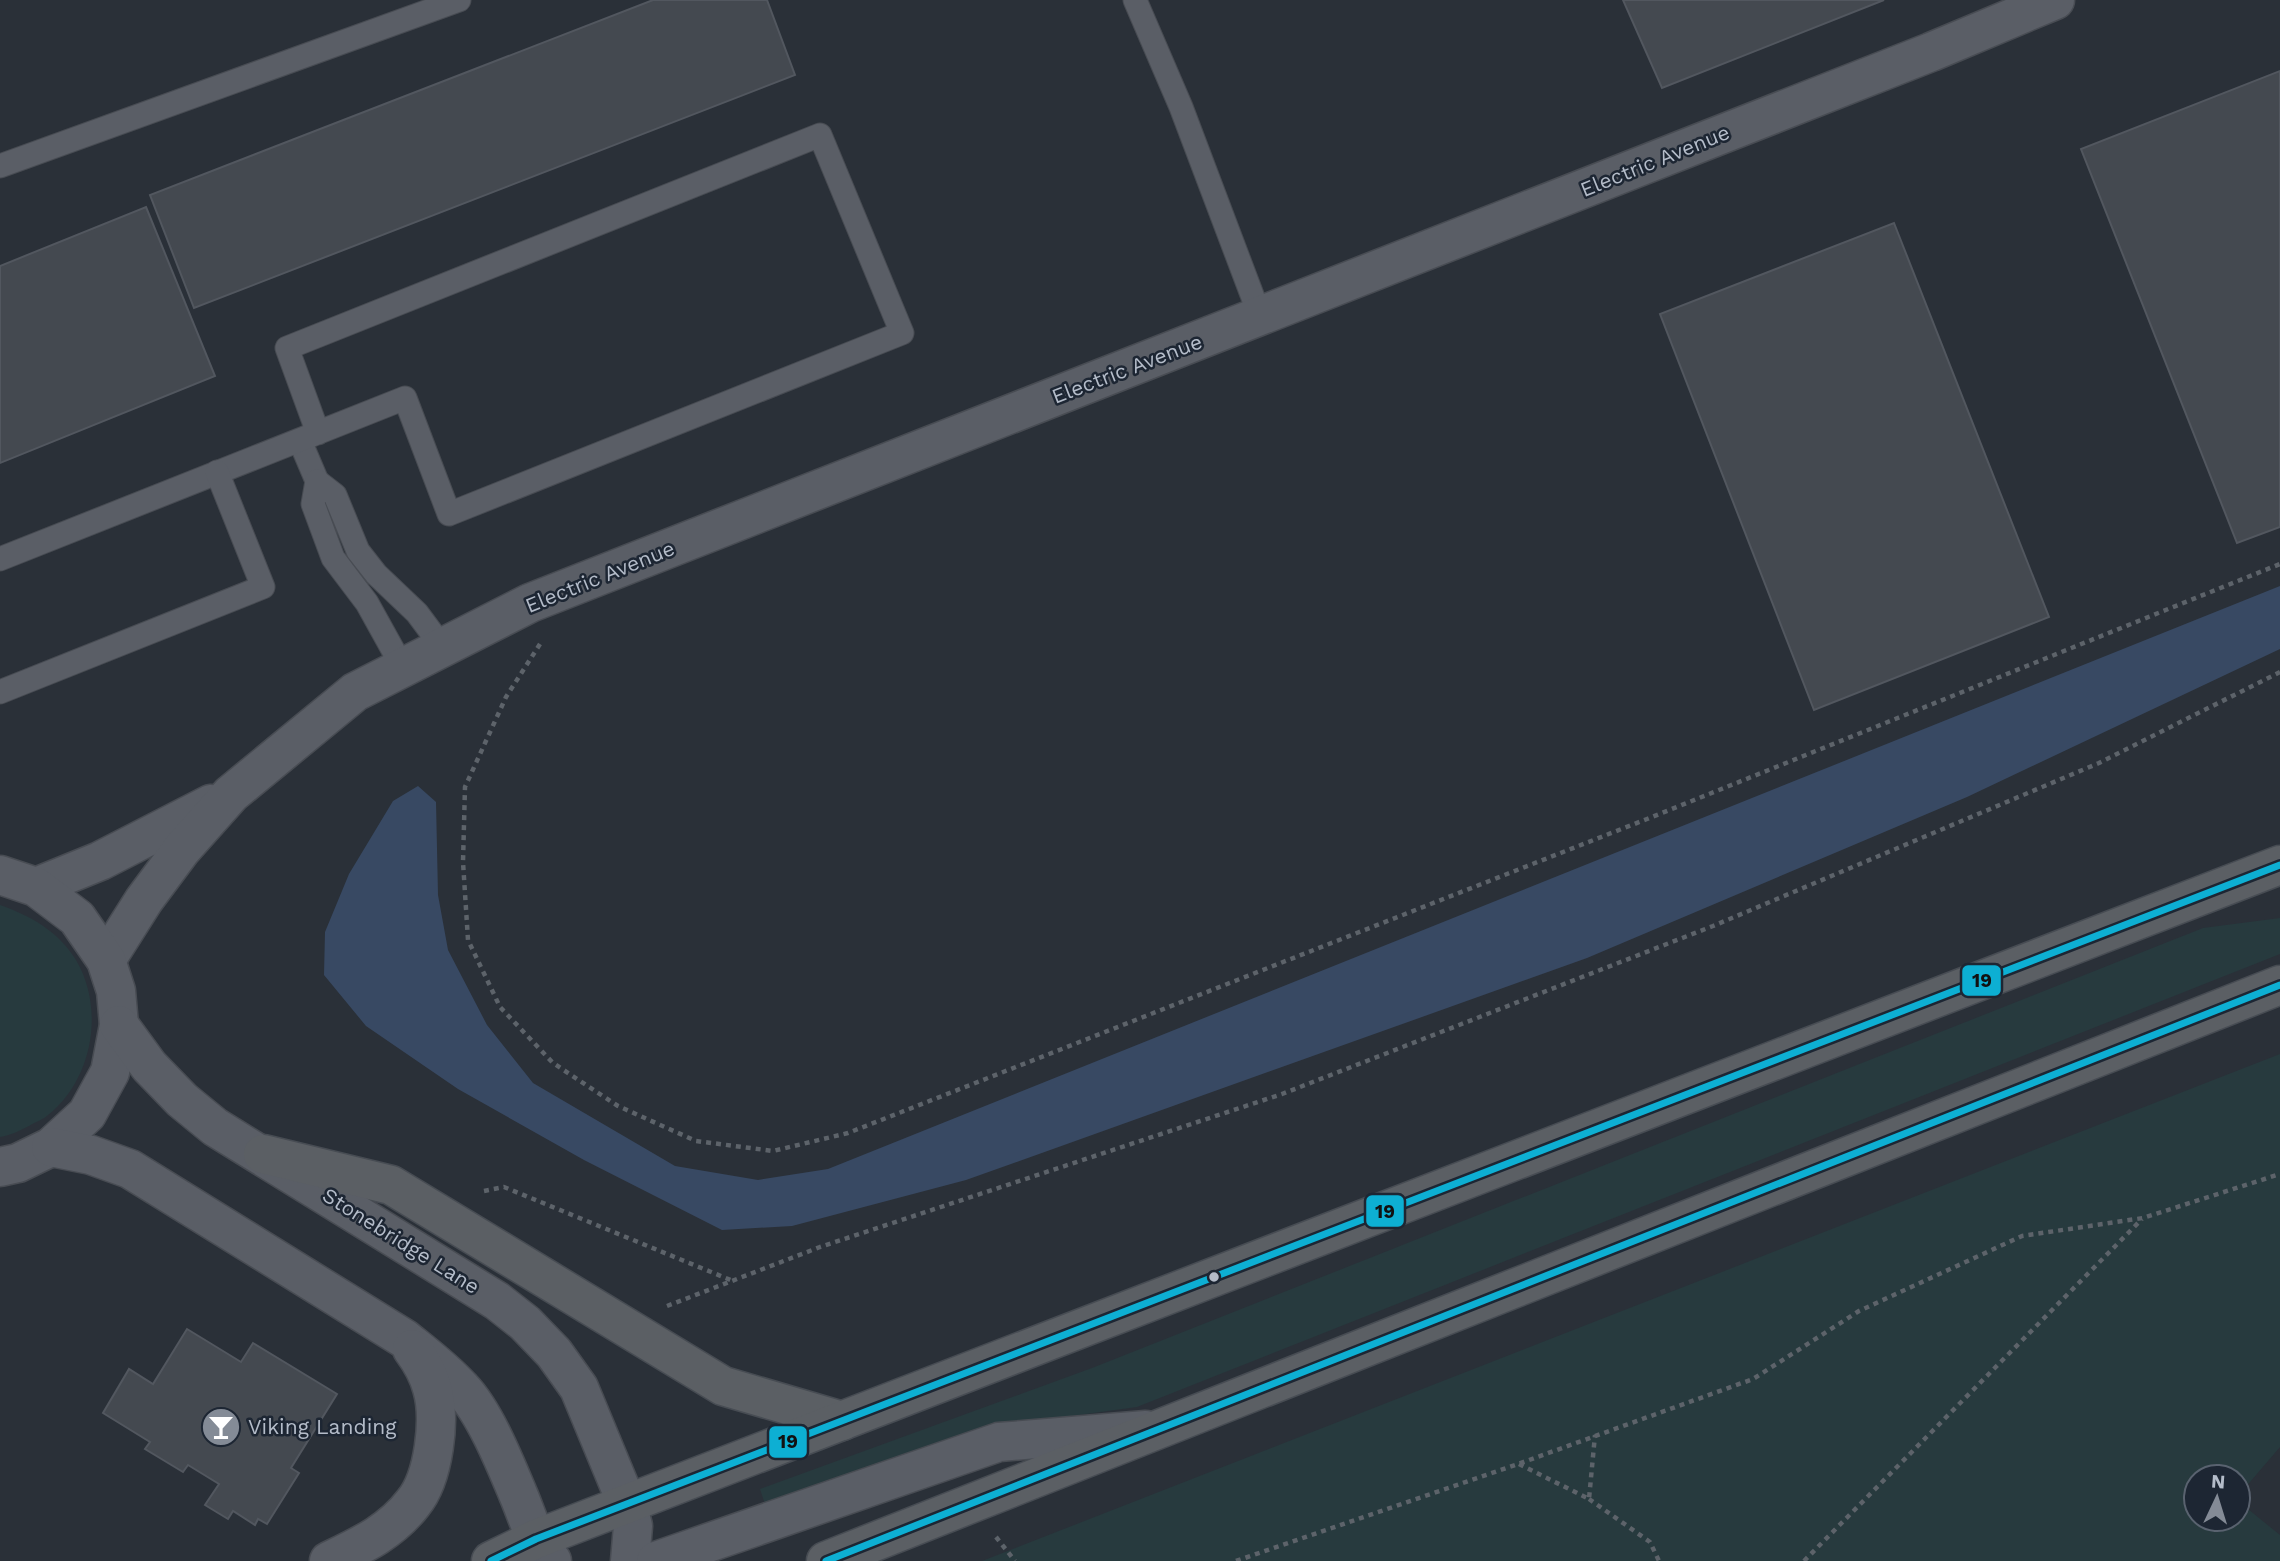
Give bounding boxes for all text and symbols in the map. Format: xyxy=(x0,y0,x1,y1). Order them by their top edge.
street label: Electric Avenue xyxy=(1576,119,1733,202)
street label: Electric Avenue xyxy=(1048,328,1206,409)
street label: Electric Avenue xyxy=(521,535,678,618)
line badge: 19 xyxy=(1961,964,2002,997)
text: 19 xyxy=(1972,969,1992,992)
street label: Stonebridge Lane xyxy=(318,1182,484,1299)
line badge: 19 xyxy=(1365,1194,1405,1228)
text: 19 xyxy=(1375,1200,1395,1223)
unlabelled marker xyxy=(1207,1270,1221,1284)
bar icon: Viking Landing xyxy=(200,1406,242,1448)
place label: Viking Landing xyxy=(248,1414,397,1439)
line badge: 19 xyxy=(768,1425,808,1459)
text: 19 xyxy=(778,1430,798,1453)
north arrow xyxy=(2182,1463,2252,1533)
text: N xyxy=(2210,1470,2226,1494)

